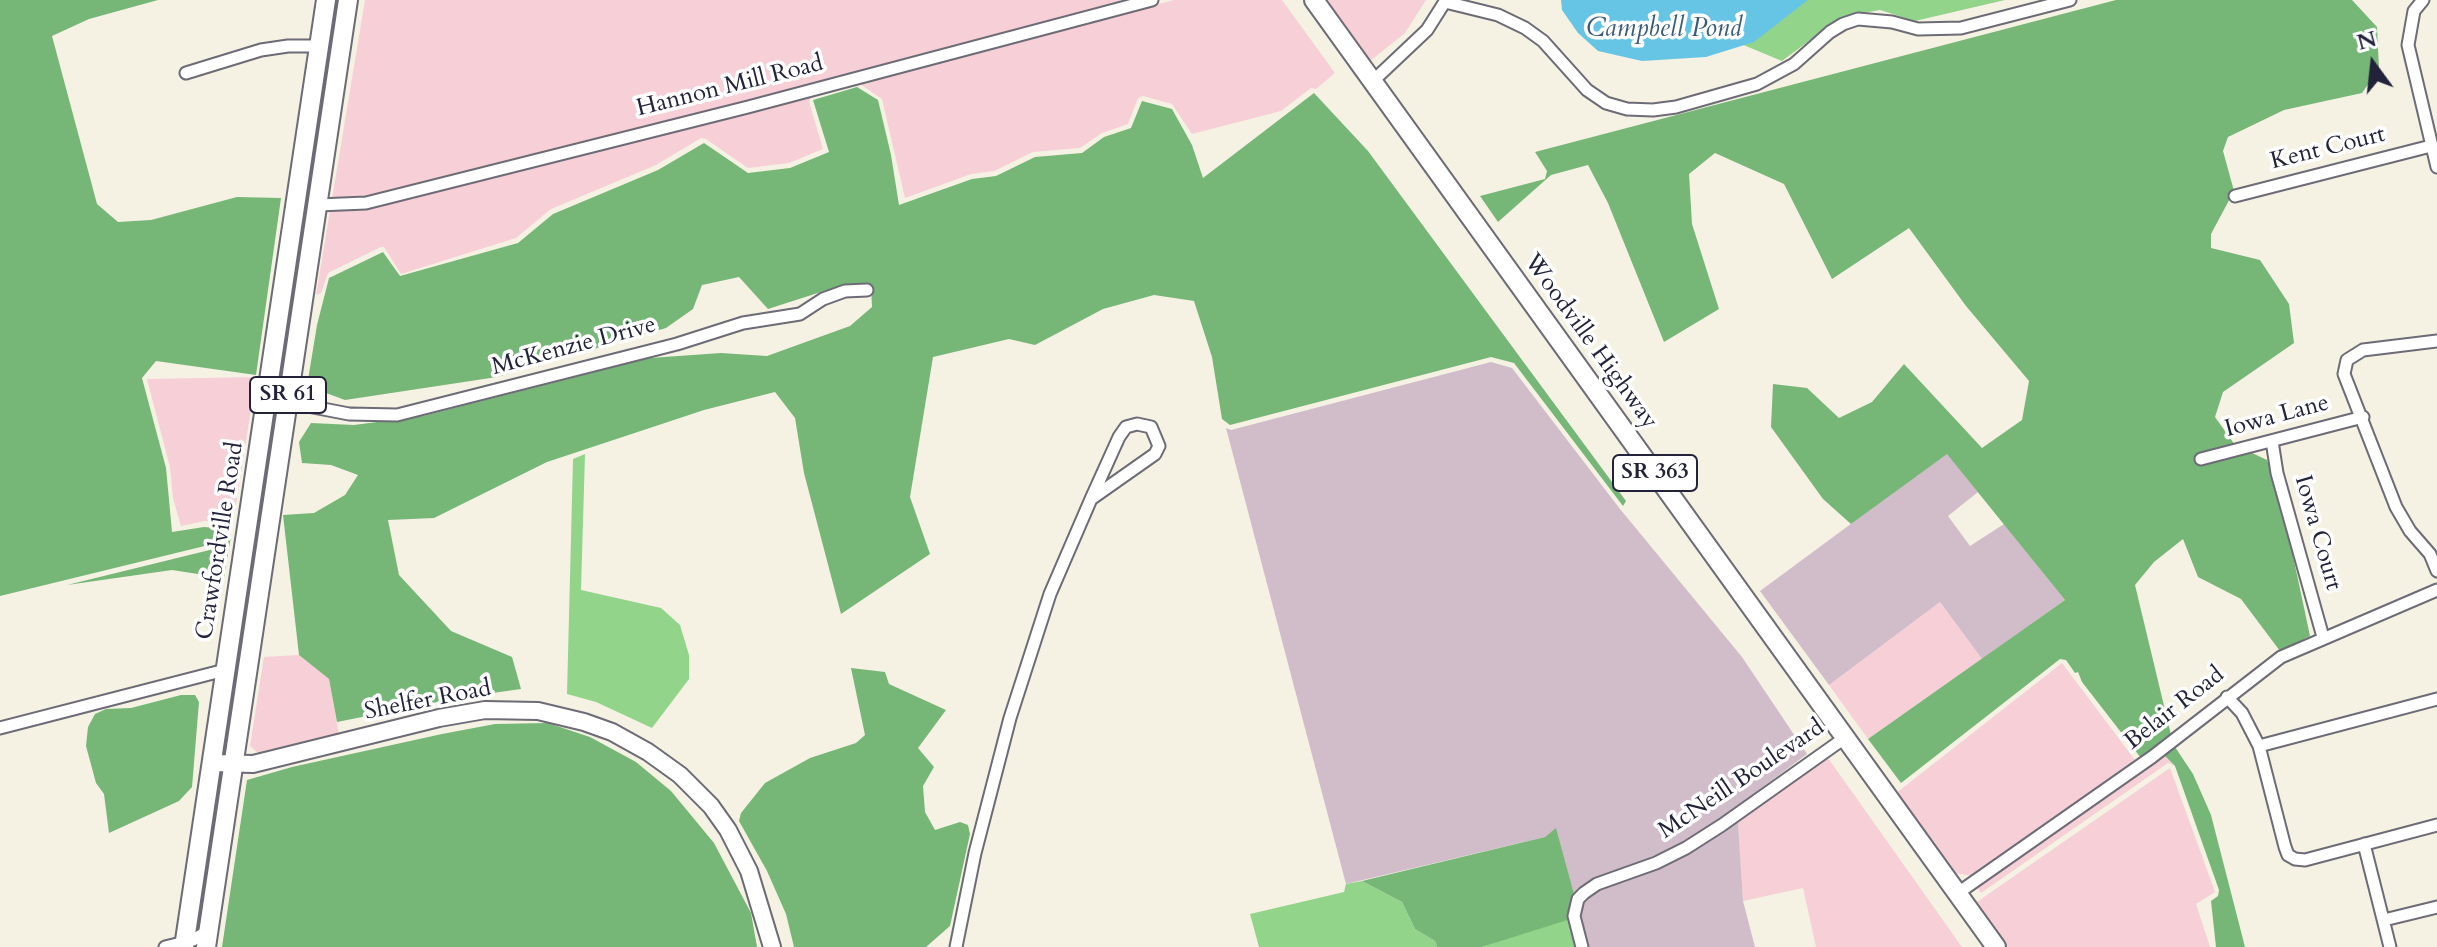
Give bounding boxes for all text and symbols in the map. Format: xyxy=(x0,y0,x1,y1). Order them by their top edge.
water label: Campbell Pond xyxy=(1586,14,1742,46)
north arrow xyxy=(2333,24,2413,104)
text: N xyxy=(2354,24,2380,58)
street label: Hannon Mill Road xyxy=(634,50,826,124)
street label: Kent Court xyxy=(2268,121,2388,177)
street label: Woodville Highway xyxy=(1517,249,1663,435)
street label: McKenzie Drive xyxy=(489,311,659,383)
road number: SR 61 xyxy=(250,377,326,413)
street label: Iowa Lane xyxy=(2222,389,2332,445)
street label: Crawfordville Road xyxy=(191,440,251,642)
road number: SR 363 xyxy=(1613,455,1697,491)
street label: Iowa Court xyxy=(2287,472,2347,594)
street label: Belair Road xyxy=(2119,661,2231,757)
street label: Shelfer Road xyxy=(362,675,494,727)
street label: McNeill Boulevard xyxy=(1654,714,1830,846)

